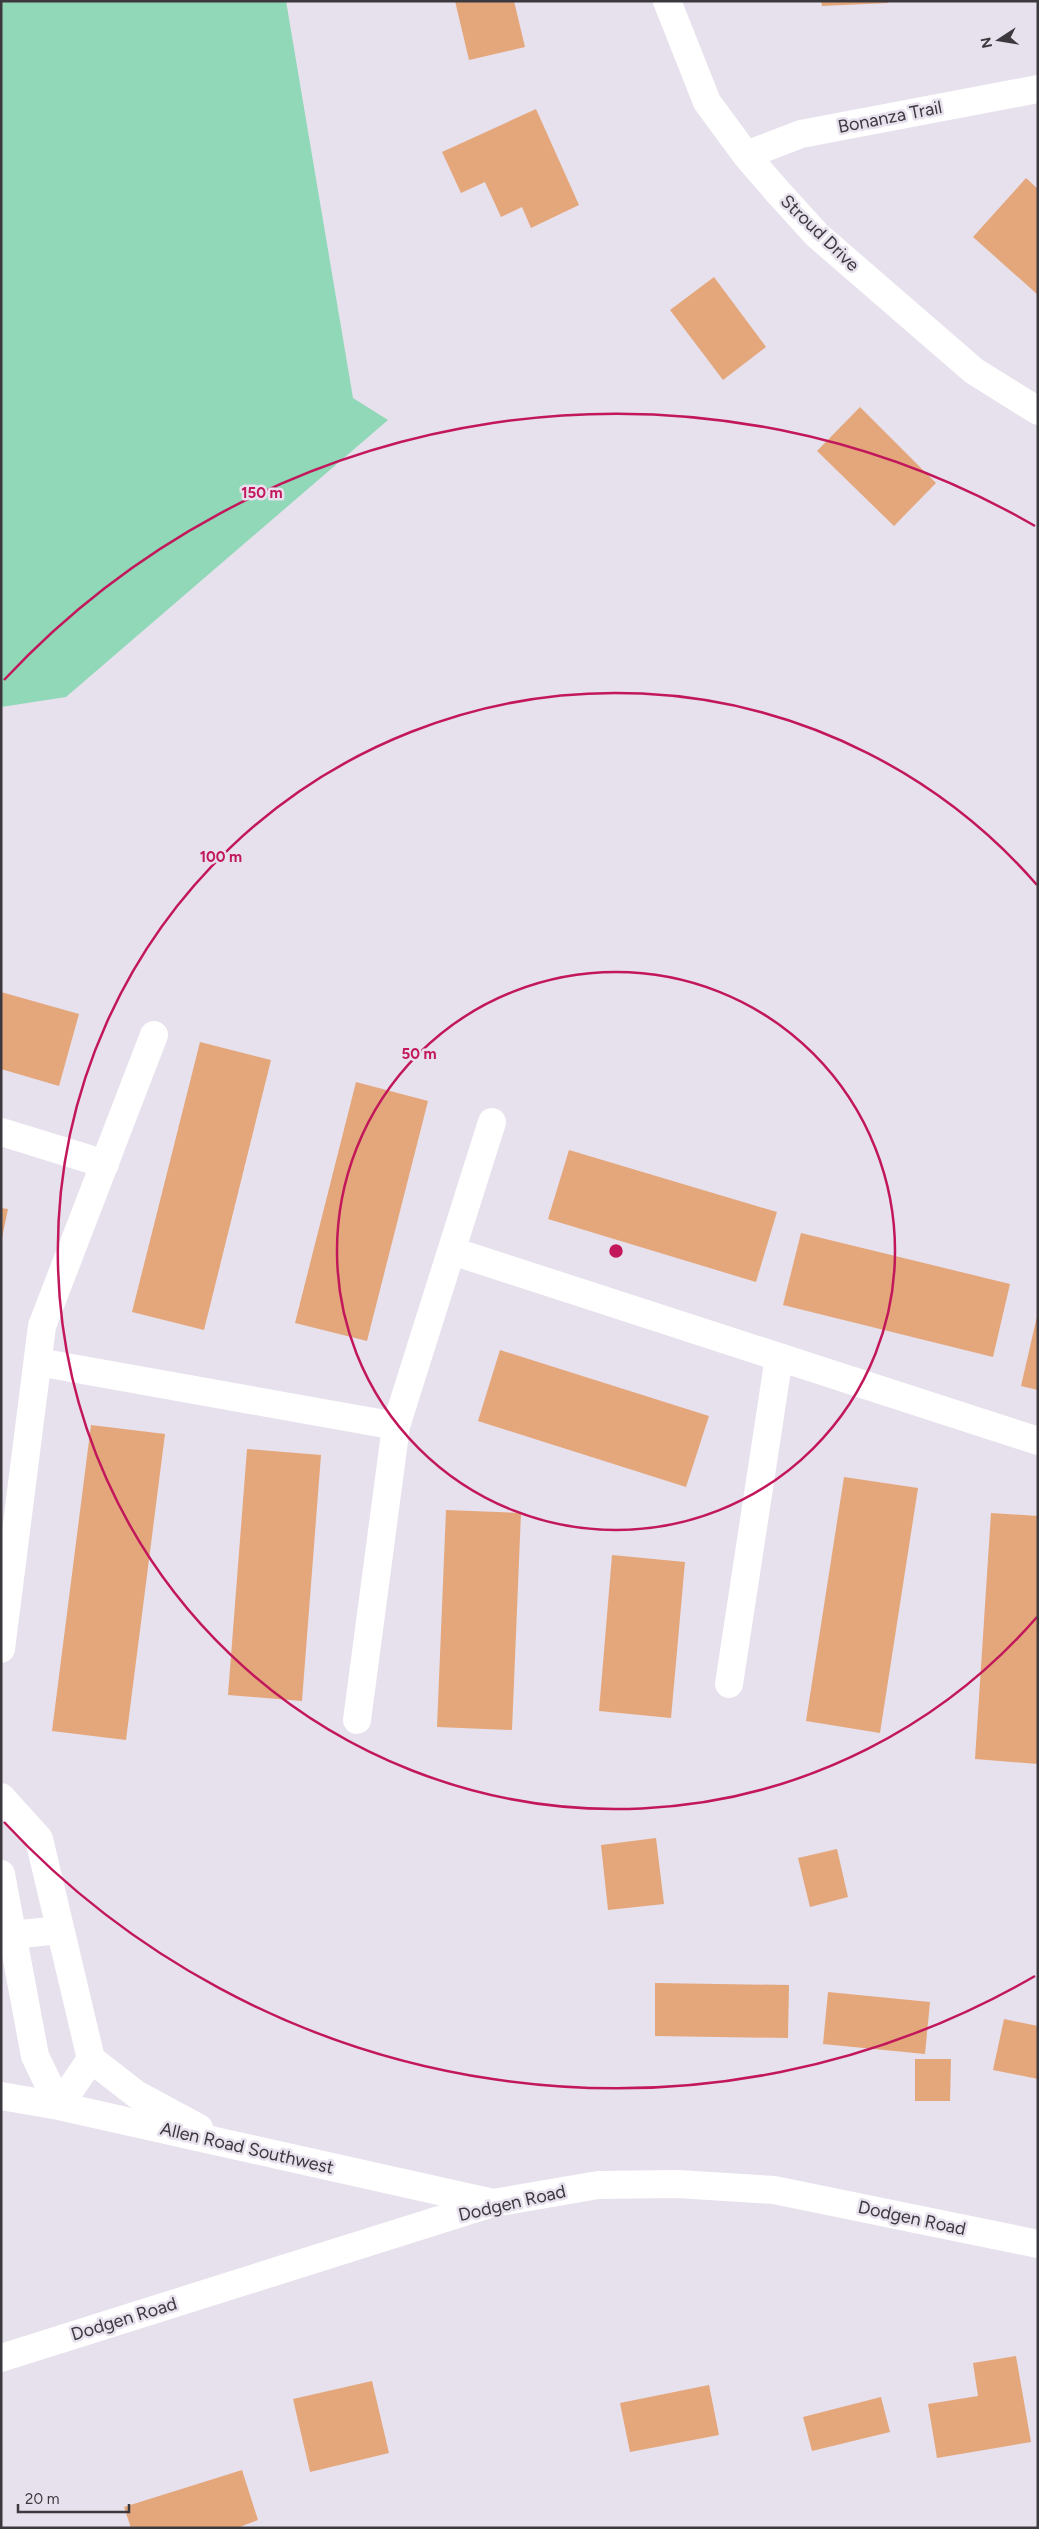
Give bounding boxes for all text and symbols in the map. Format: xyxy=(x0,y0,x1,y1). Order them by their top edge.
north arrow xyxy=(974,15,1024,65)
text: N xyxy=(977,36,996,50)
street label: Bonanza Trail xyxy=(836,96,944,138)
street label: Stroud Drive xyxy=(776,190,864,276)
text: 150 m xyxy=(241,484,283,502)
text: 100 m xyxy=(200,848,242,866)
text: 50 m xyxy=(401,1045,437,1063)
centre of rings xyxy=(607,1242,625,1260)
street label: Allen Road Southwest xyxy=(158,2117,336,2179)
street label: Dodgen Road xyxy=(456,2180,568,2226)
street label: Dodgen Road xyxy=(856,2196,968,2240)
street label: Dodgen Road xyxy=(68,2292,180,2346)
scale bar xyxy=(18,2482,129,2514)
text: 20 m xyxy=(25,2490,59,2508)

